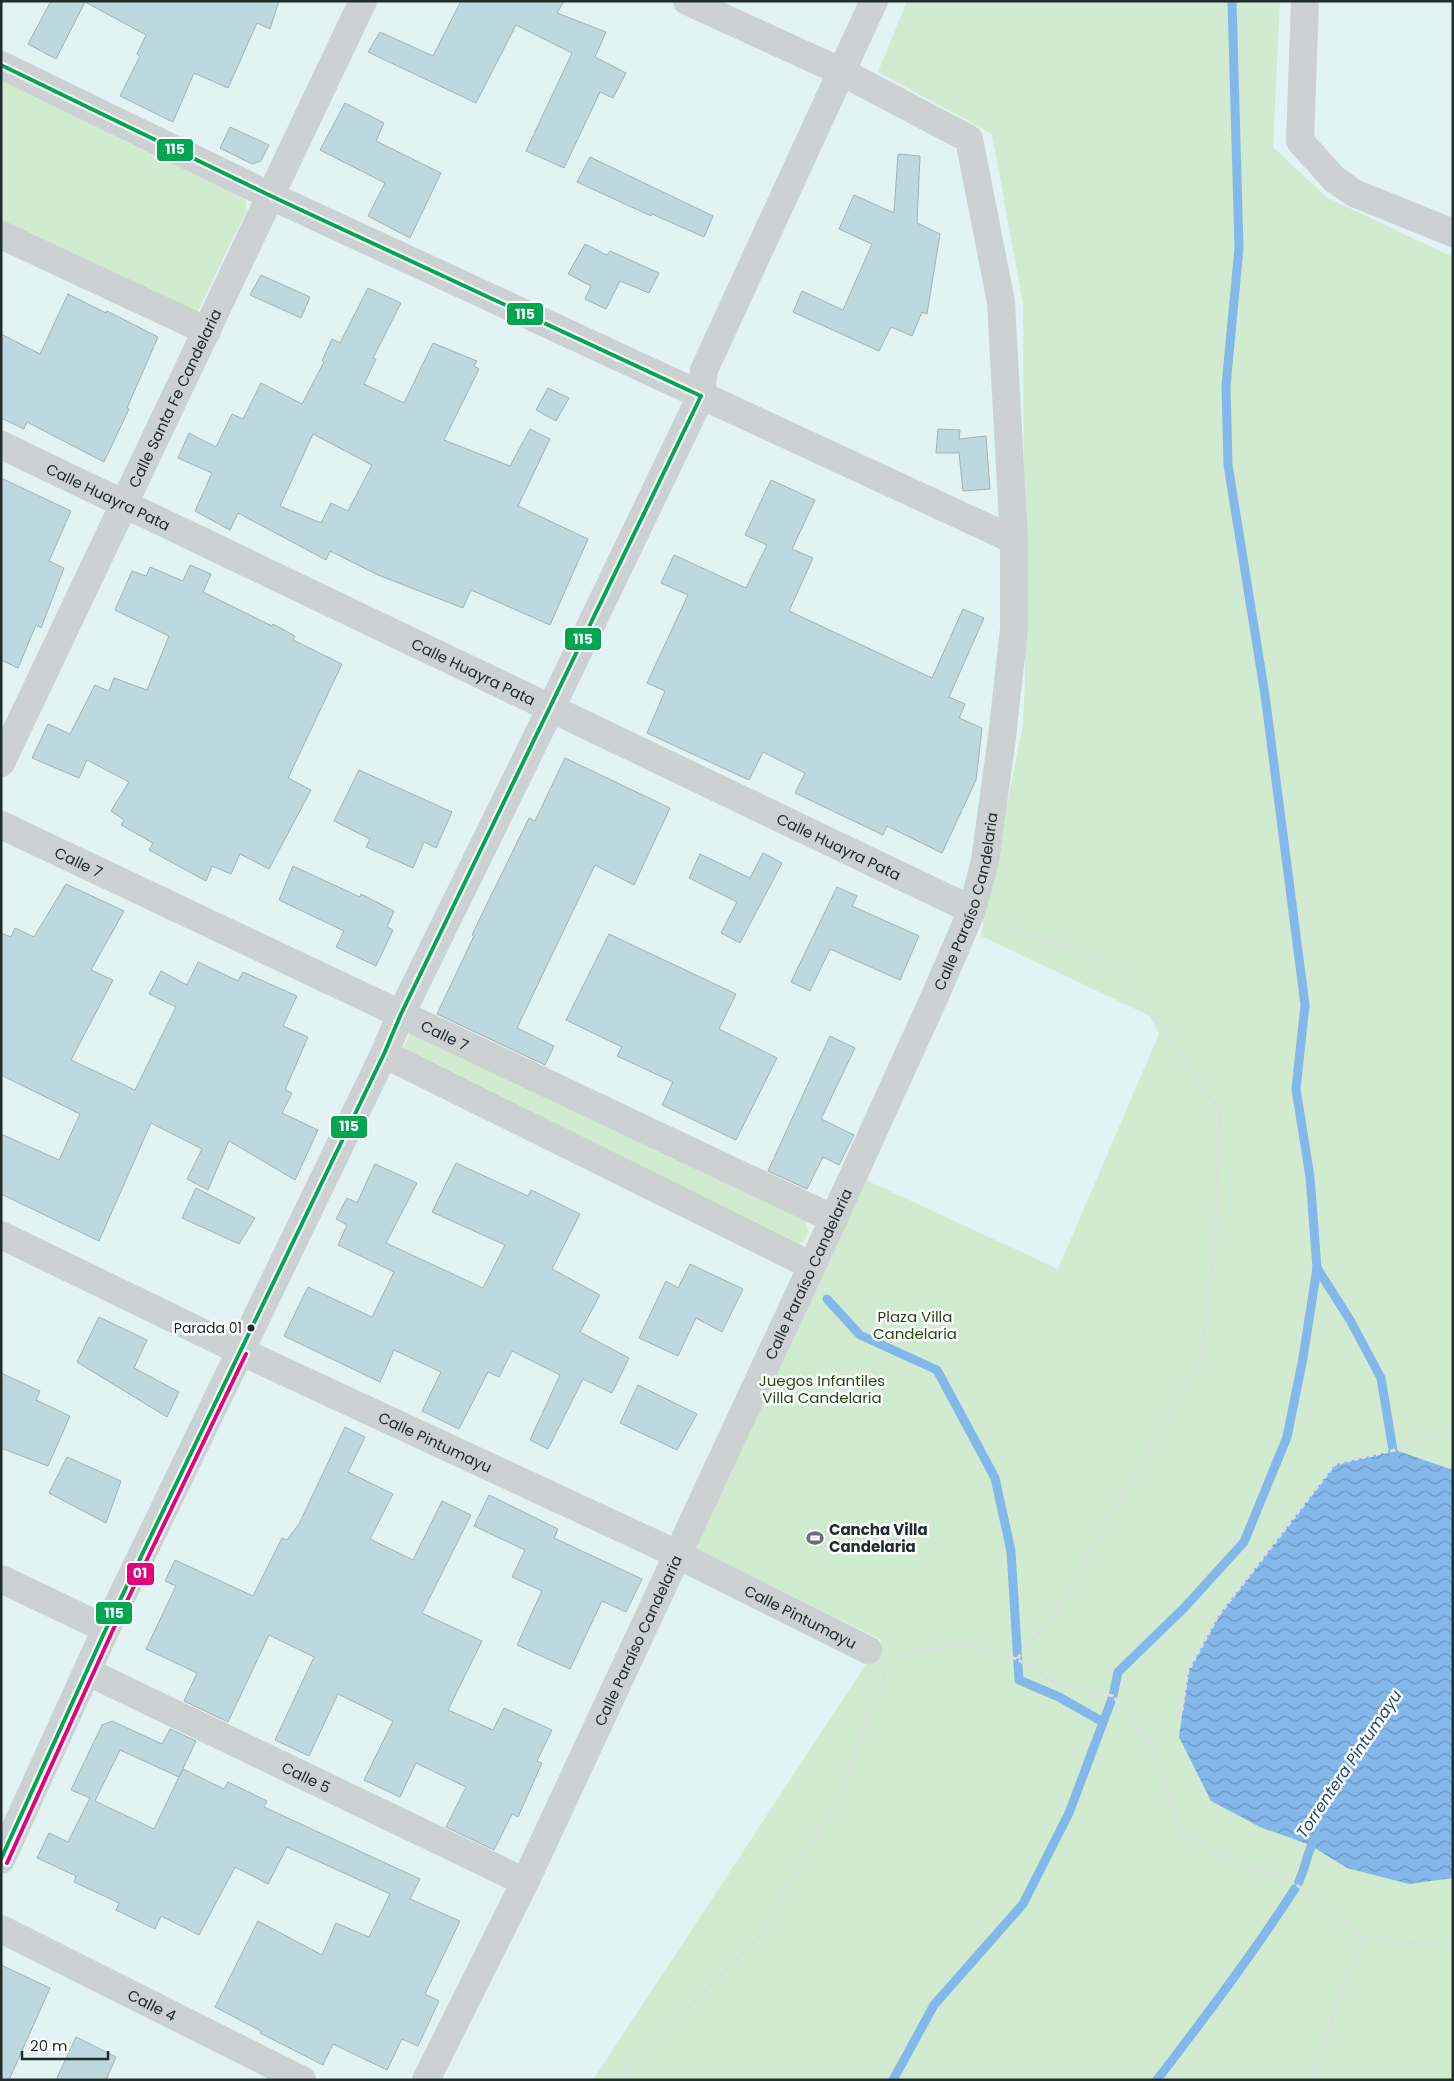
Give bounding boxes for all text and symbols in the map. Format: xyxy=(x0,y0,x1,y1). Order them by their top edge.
line badge: 115 xyxy=(156,138,194,162)
text: 115 xyxy=(165,139,185,159)
line badge: 115 xyxy=(506,302,544,326)
text: 115 xyxy=(515,304,535,324)
street label: Calle Santa Fe Candelaria xyxy=(123,305,226,491)
street label: Calle Huayra Pata xyxy=(43,458,174,535)
line badge: 115 xyxy=(564,627,602,651)
text: 115 xyxy=(573,629,593,649)
street label: Calle Huayra Pata xyxy=(408,633,539,710)
street label: Calle Huayra Pata xyxy=(773,808,904,885)
street label: Calle Paraíso Candelaria xyxy=(928,811,1002,994)
street label: Calle 7 xyxy=(51,841,106,882)
street label: Calle 7 xyxy=(417,1015,472,1055)
line badge: 115 xyxy=(330,1115,368,1139)
text: 115 xyxy=(339,1116,359,1136)
street label: Calle Paraíso Candelaria xyxy=(759,1185,856,1363)
park label: Plaza Villa Candelaria xyxy=(873,1306,957,1344)
place label: Parada 01 xyxy=(174,1318,242,1338)
marker: Parada 01 xyxy=(246,1323,256,1333)
park label: Juegos Infantiles Villa Candelaria xyxy=(759,1370,885,1408)
street label: Calle Pintumayu xyxy=(375,1406,496,1477)
place label: Cancha Villa Candelaria xyxy=(829,1519,928,1557)
sports icon: Cancha Villa Candelaria xyxy=(805,1528,825,1548)
street label: Calle Paraíso Candelaria xyxy=(589,1551,686,1729)
line badge: 01 xyxy=(126,1562,155,1586)
text: 01 xyxy=(133,1563,147,1583)
street label: Calle Pintumayu xyxy=(741,1579,860,1653)
line badge: 115 xyxy=(95,1601,133,1625)
text: 115 xyxy=(104,1603,124,1623)
water label: Torrentera Pintumayu xyxy=(1291,1685,1407,1843)
street label: Calle 5 xyxy=(278,1756,334,1798)
street label: Calle 4 xyxy=(124,1984,180,2026)
scale bar xyxy=(22,2028,109,2060)
text: 20 m xyxy=(30,2035,68,2056)

